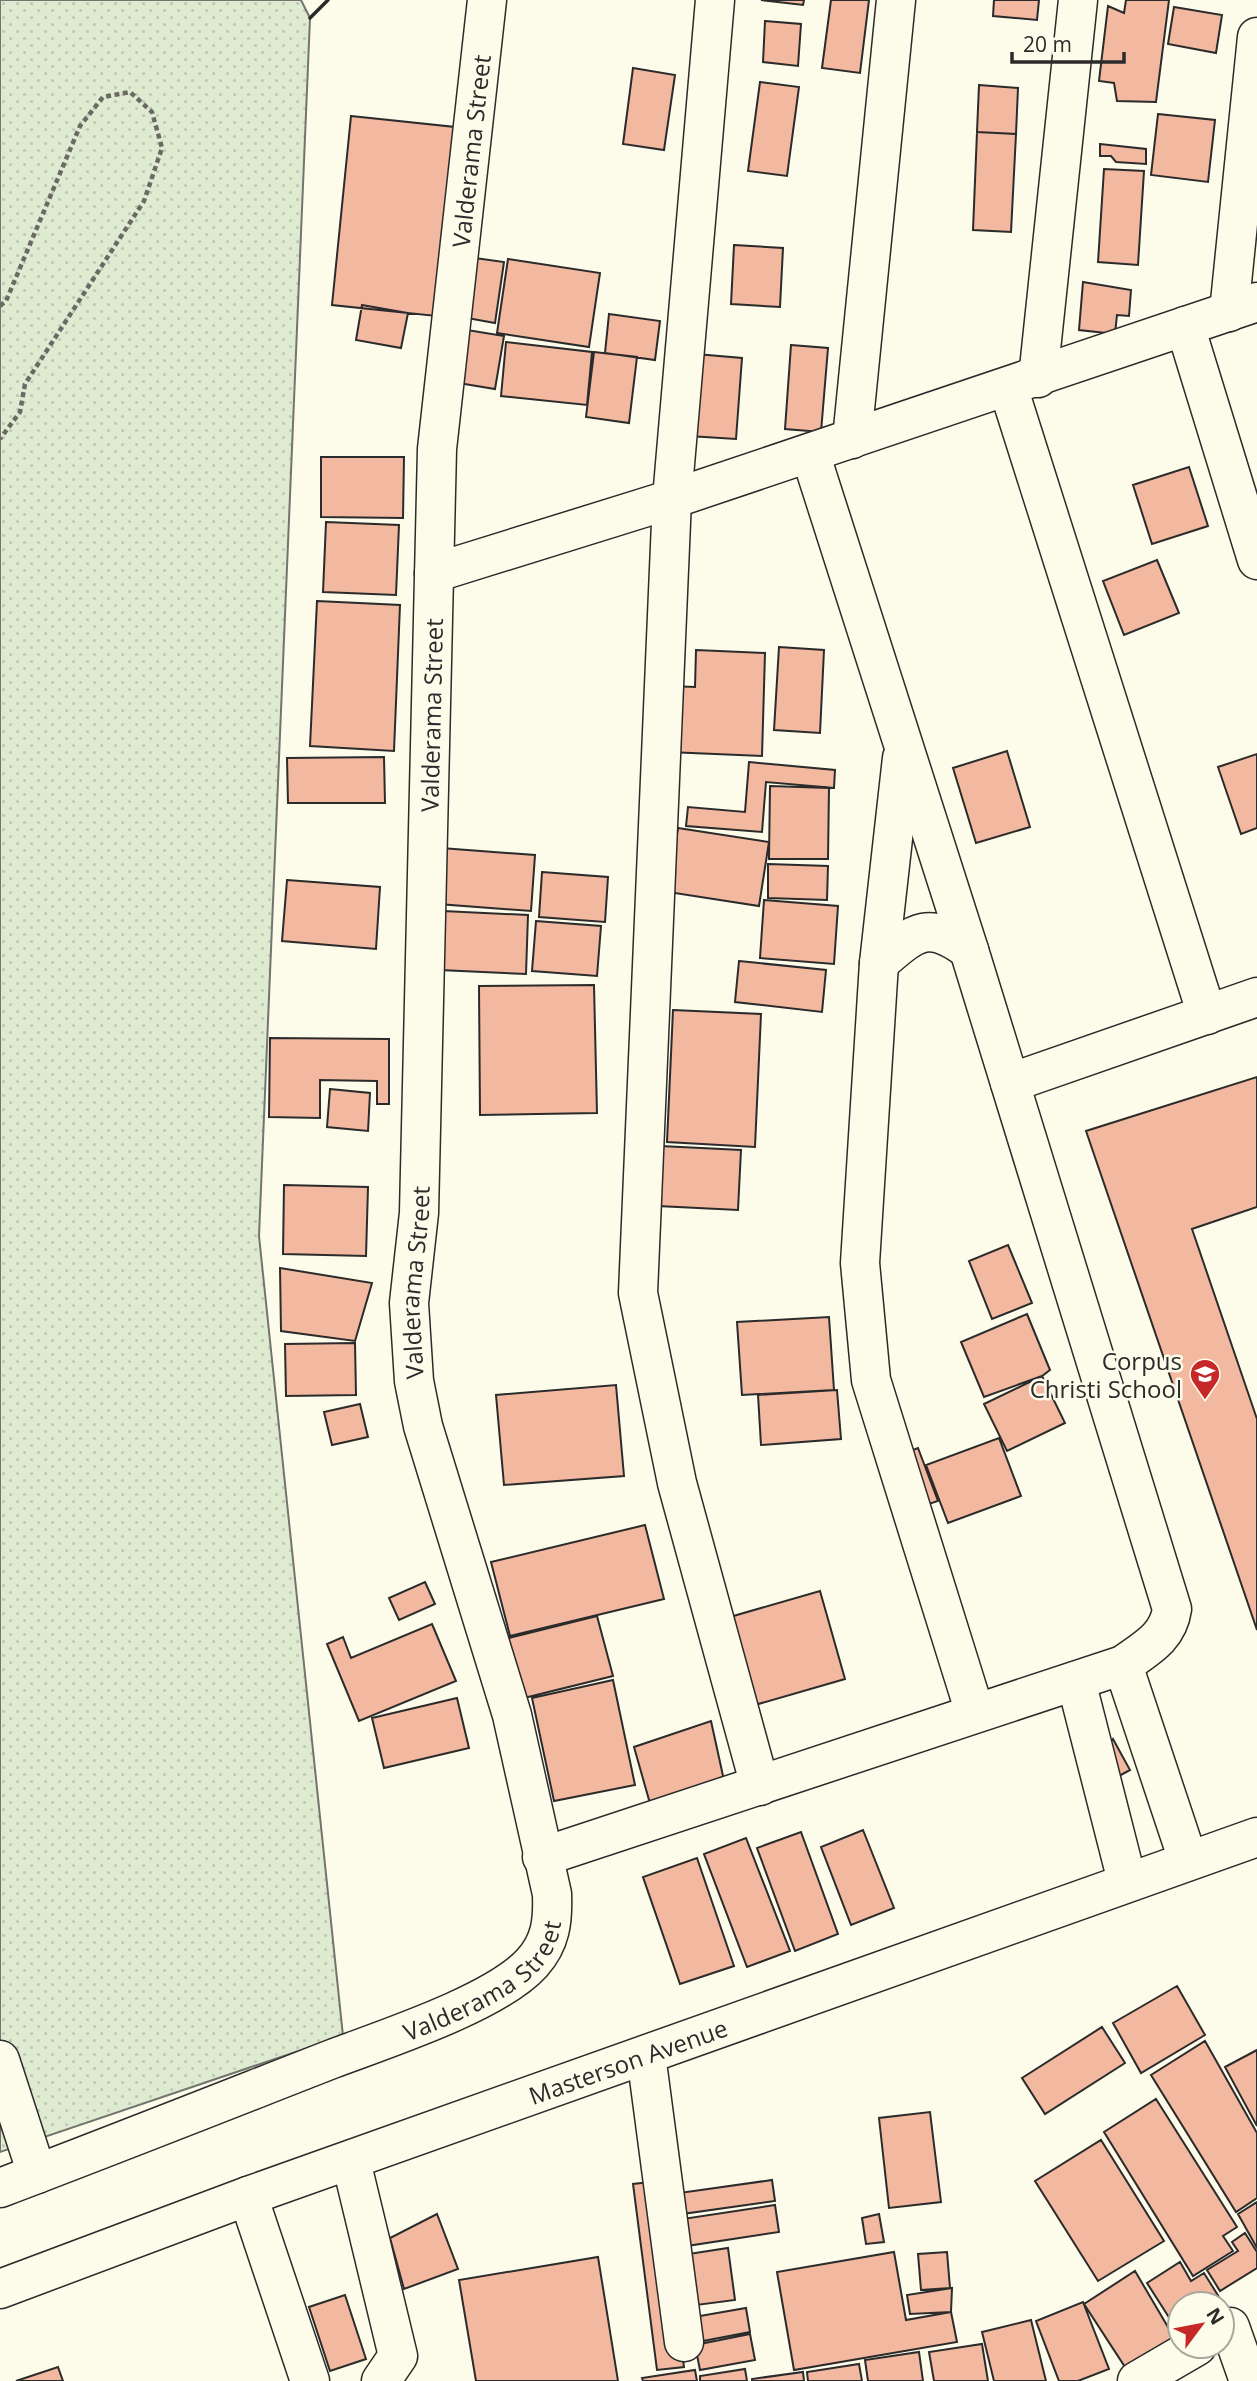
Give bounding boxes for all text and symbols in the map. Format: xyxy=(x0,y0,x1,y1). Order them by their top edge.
scale bar xyxy=(1012,21,1124,65)
text: 20 m xyxy=(1023,30,1072,58)
street label: Valderama Street xyxy=(443,53,497,249)
street label: Valderama Street xyxy=(412,618,450,812)
street label: Valderama Street xyxy=(392,1186,436,1380)
place label: Corpus Christi School xyxy=(1030,1344,1182,1405)
school or university icon: Corpus Christi School xyxy=(1188,1357,1222,1401)
street label: Valderama Street xyxy=(398,1918,568,2048)
street label: Masterson Avenue xyxy=(524,2010,732,2111)
north arrow xyxy=(1166,2290,1236,2360)
text: N xyxy=(1200,2303,1231,2329)

